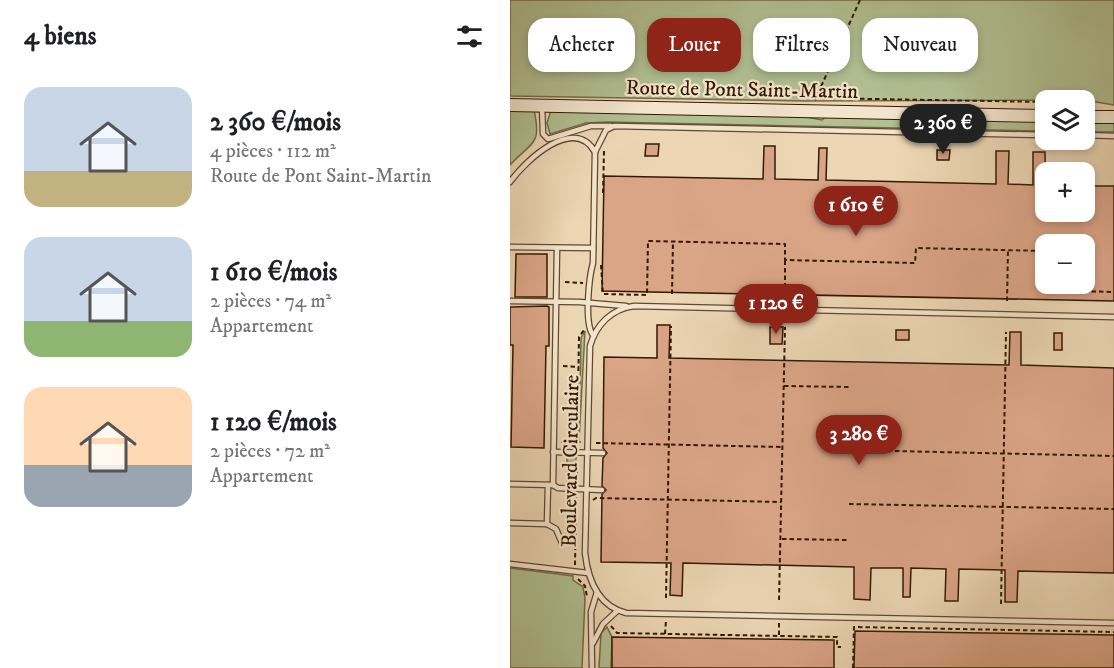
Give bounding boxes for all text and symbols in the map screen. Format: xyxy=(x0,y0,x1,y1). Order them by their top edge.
chip: Acheter xyxy=(528,18,635,72)
chip: Louer xyxy=(647,18,741,72)
chip: Filtres xyxy=(753,18,850,72)
chip: Nouveau xyxy=(862,18,978,72)
text: 4 biens xyxy=(24,20,96,53)
icon: filters xyxy=(453,20,486,53)
street label: Route de Pont Saint-Martin xyxy=(626,75,858,105)
map controls xyxy=(1035,90,1095,294)
button: layers xyxy=(1035,90,1095,150)
pin: 2 360 € xyxy=(888,104,998,155)
text: 2 360 €/mois xyxy=(210,106,341,139)
icon: home xyxy=(72,111,144,183)
text: 2 360 € xyxy=(914,111,972,136)
text: 4 pièces · 112 m² xyxy=(210,139,336,164)
button: + xyxy=(1035,162,1095,222)
text: Route de Pont Saint-Martin xyxy=(210,164,431,189)
pin: 1 610 € xyxy=(801,186,911,237)
text: 1 610 € xyxy=(828,193,884,218)
button: − xyxy=(1035,234,1095,294)
text: 1 610 €/mois xyxy=(210,256,337,289)
icon: home xyxy=(72,261,144,333)
pin: 1 120 € xyxy=(721,284,831,335)
text: 2 pièces · 74 m² xyxy=(210,289,331,314)
text: 1 120 € xyxy=(748,291,804,316)
text: Appartement xyxy=(210,314,313,339)
street label: Boulevard Circulaire xyxy=(556,374,586,548)
text: 1 120 €/mois xyxy=(210,406,337,439)
icon: home xyxy=(72,411,144,483)
pin: 3 280 € xyxy=(804,415,914,466)
text: 3 280 € xyxy=(830,422,888,447)
text: 2 pièces · 72 m² xyxy=(210,439,330,464)
text: Appartement xyxy=(210,464,313,489)

